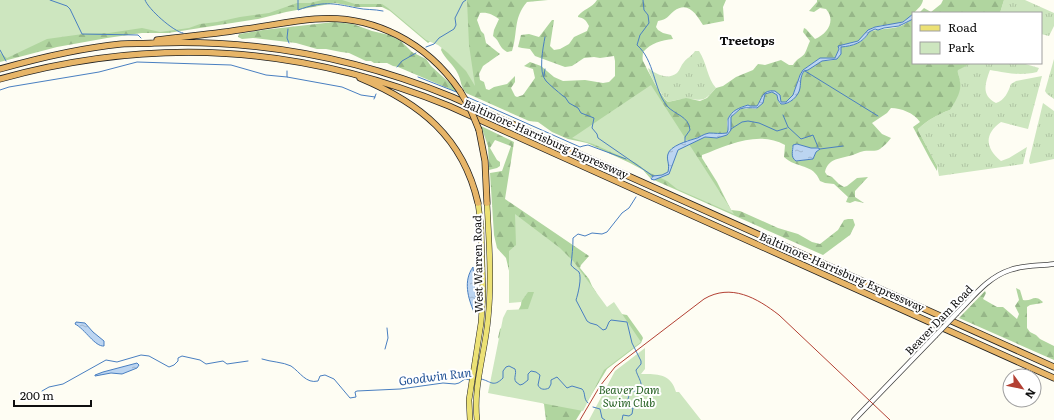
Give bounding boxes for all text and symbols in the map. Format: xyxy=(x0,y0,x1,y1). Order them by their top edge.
legend xyxy=(912,12,1042,64)
text: Road xyxy=(948,18,978,36)
district label: Treetops xyxy=(720,31,774,49)
text: Park xyxy=(948,38,975,56)
street label: Baltimore-Harrisburg Expressway xyxy=(461,94,632,182)
street label: West Warren Road xyxy=(468,215,486,313)
street label: Baltimore-Harrisburg Expressway xyxy=(757,227,928,315)
street label: Beaver Dam Road xyxy=(901,281,976,358)
water label: Goodwin Run xyxy=(397,363,472,389)
north arrow xyxy=(1002,368,1042,408)
park label: Beaver Dam Swim Club xyxy=(598,381,660,410)
scale bar xyxy=(14,382,91,408)
text: 200 m xyxy=(20,386,54,404)
text: N xyxy=(1022,386,1040,402)

